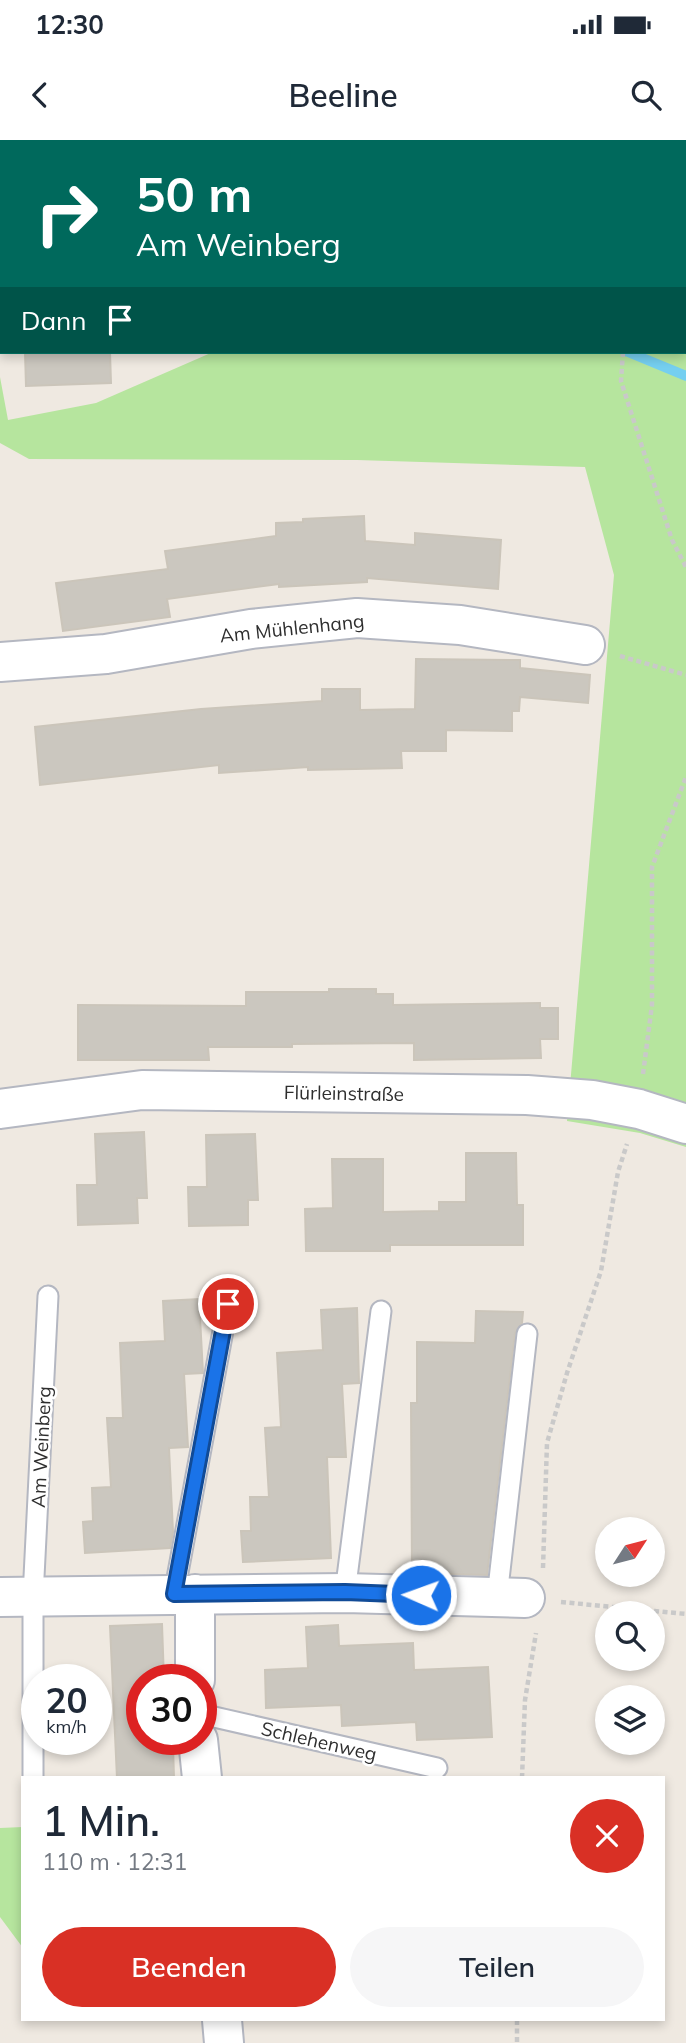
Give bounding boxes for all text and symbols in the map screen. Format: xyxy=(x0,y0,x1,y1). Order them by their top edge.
text: 12:30 xyxy=(35,8,104,41)
text: Beeline xyxy=(288,75,398,115)
icon: back xyxy=(21,76,59,114)
icon: search xyxy=(627,76,665,114)
text: 50 m xyxy=(136,163,252,224)
icon: right xyxy=(21,168,112,259)
text: Am Weinberg xyxy=(136,224,341,264)
icon: arrive xyxy=(101,301,139,339)
text: Dann xyxy=(21,304,87,337)
street label: Am Mühlenhang xyxy=(219,608,365,648)
street label: Flürleinstraße xyxy=(284,1080,404,1106)
pin xyxy=(198,1274,258,1334)
icon: arrive xyxy=(209,1285,247,1323)
street label: Am Weinberg xyxy=(26,1386,56,1508)
north arrow xyxy=(595,1517,665,1587)
map controls xyxy=(595,1517,665,1755)
position arrow xyxy=(384,1558,458,1632)
button: search xyxy=(595,1601,665,1671)
speed limit sign: 30 xyxy=(126,1664,217,1755)
text: 20 xyxy=(45,1678,88,1722)
button: layers xyxy=(595,1685,665,1755)
text: km/h xyxy=(46,1715,87,1738)
street label: Schlehenweg xyxy=(259,1716,379,1766)
text: 1 Min. xyxy=(42,1794,160,1847)
button: close xyxy=(570,1799,644,1873)
text: 110 m · 12:31 xyxy=(42,1847,187,1876)
button: Beenden xyxy=(42,1927,336,2007)
button: Teilen xyxy=(350,1927,644,2007)

